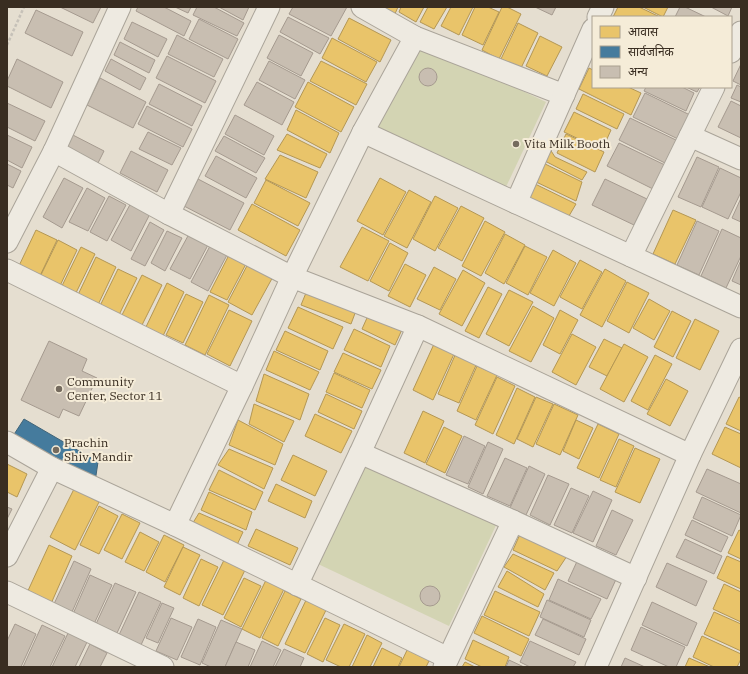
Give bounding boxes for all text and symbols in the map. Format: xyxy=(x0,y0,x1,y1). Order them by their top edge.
legend xyxy=(592,16,732,88)
text: आवास xyxy=(628,24,659,39)
text: सार्वजनिक xyxy=(628,44,675,59)
text: अन्य xyxy=(628,64,649,79)
place label: Vita Milk Booth xyxy=(524,136,611,151)
marker: Vita Milk Booth xyxy=(511,139,521,149)
place label: Community Center, Sector 11 xyxy=(67,374,163,403)
marker: Community Center, Sector 11 xyxy=(54,384,64,394)
place label: Prachin Shiv Mandir xyxy=(64,435,133,464)
marker: Prachin Shiv Mandir xyxy=(51,445,61,455)

